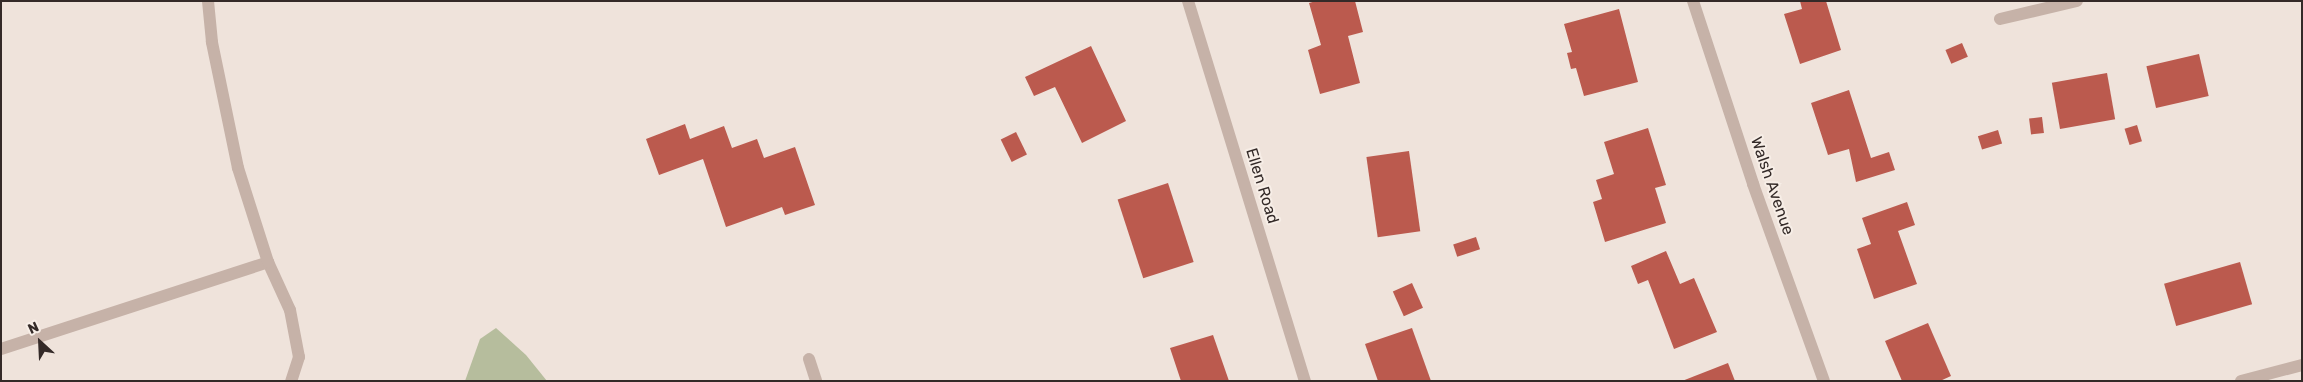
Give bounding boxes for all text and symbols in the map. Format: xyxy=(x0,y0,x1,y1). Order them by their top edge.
street label: Walsh Avenue xyxy=(1746,134,1798,238)
street label: Ellen Road xyxy=(1241,146,1283,226)
north arrow xyxy=(15,317,65,367)
text: N xyxy=(25,318,42,338)

